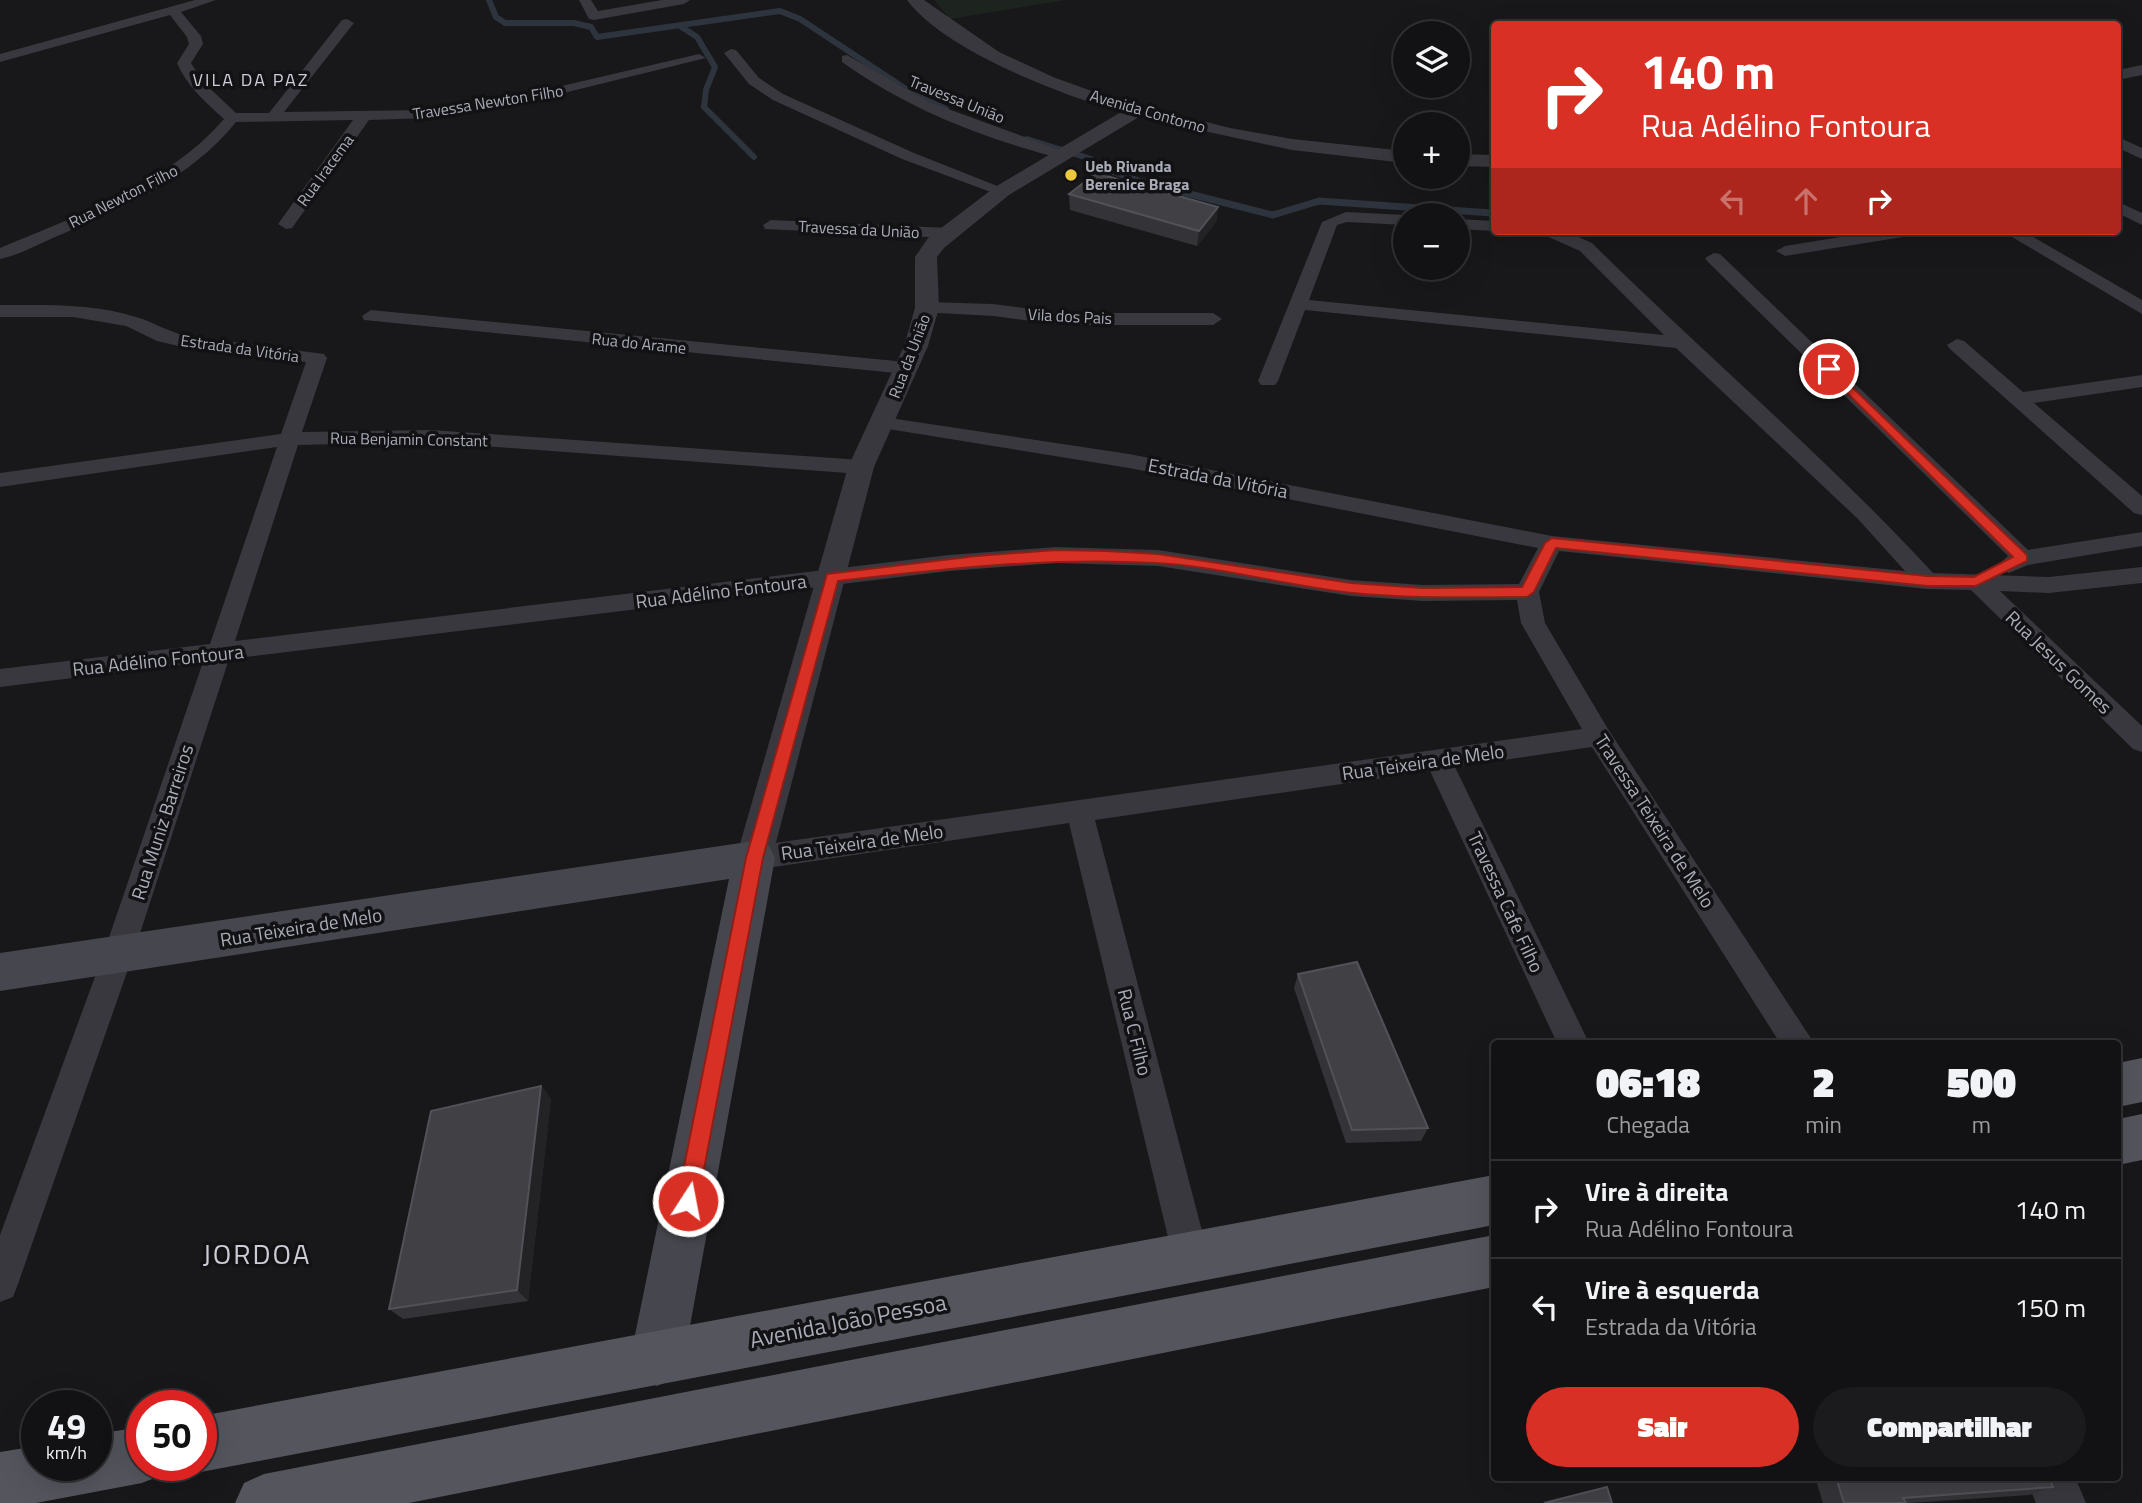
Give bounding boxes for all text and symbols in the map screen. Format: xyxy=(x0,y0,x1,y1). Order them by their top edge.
map controls xyxy=(1393,21,1470,280)
button: layers xyxy=(1393,21,1470,98)
text: 140 m xyxy=(1641,33,1775,108)
icon: right xyxy=(1526,49,1617,140)
district label: VILA DA PAZ xyxy=(193,66,309,93)
street label: Travessa União xyxy=(905,69,1009,129)
street label: Travessa Newton Filho xyxy=(411,78,565,126)
street label: Avenida Contorno xyxy=(1087,83,1209,139)
text: Rua Adélino Fontoura xyxy=(1641,101,1931,149)
button: + xyxy=(1393,112,1470,189)
street label: Rua Iracema xyxy=(291,129,359,211)
place label: Ueb Rivanda Berenice Braga xyxy=(1085,154,1189,196)
street label: Rua Newton Filho xyxy=(64,158,182,234)
marker: Ueb Rivanda Berenice Braga xyxy=(1063,167,1079,183)
icon: left xyxy=(1714,182,1752,220)
icon: ahead xyxy=(1787,182,1825,220)
icon: right xyxy=(1860,182,1898,220)
button: − xyxy=(1393,203,1470,280)
street label: Travessa da União xyxy=(798,214,920,244)
street label: Vila dos Pais xyxy=(1027,302,1113,330)
street label: Rua da União xyxy=(882,310,936,402)
street label: Rua do Arame xyxy=(591,326,687,360)
street label: Estrada da Vitória xyxy=(179,328,301,368)
pin xyxy=(1799,339,1859,399)
icon: arrive xyxy=(1810,350,1848,388)
street label: Rua Benjamin Constant xyxy=(330,426,488,452)
street label: Estrada da Vitória xyxy=(1146,450,1291,505)
street label: Rua Adélino Fontoura xyxy=(634,566,809,615)
street label: Rua Jesus Gomes xyxy=(1999,603,2119,720)
street label: Rua Adélino Fontoura xyxy=(71,636,245,683)
street label: Travessa Teixeira de Melo xyxy=(1588,728,1723,914)
street label: Rua Teixeira de Melo xyxy=(1340,736,1506,787)
street label: Rua Muniz Barreiros xyxy=(123,740,200,903)
street label: Rua Teixeira de Melo xyxy=(779,816,945,867)
street label: Travessa Cafe Filho xyxy=(1461,826,1552,977)
street label: Rua Teixeira de Melo xyxy=(218,899,384,954)
street label: Rua C Filho xyxy=(1111,985,1160,1078)
text: 06:18 xyxy=(1596,1049,1700,1113)
text: 2 xyxy=(1812,1049,1835,1113)
text: 500 xyxy=(1947,1049,2016,1113)
text: Chegada xyxy=(1606,1107,1690,1142)
text: min xyxy=(1805,1107,1842,1142)
text: m xyxy=(1972,1107,1991,1142)
position arrow xyxy=(651,1164,725,1238)
text: Vire à direita xyxy=(1585,1172,1728,1211)
icon: right xyxy=(1526,1190,1564,1228)
text: 140 m xyxy=(2015,1190,2086,1229)
text: Rua Adélino Fontoura xyxy=(1585,1211,1793,1246)
district label: JORDOA xyxy=(203,1232,311,1275)
text: Vire à esquerda xyxy=(1585,1270,1760,1309)
street label: Avenida João Pessoa xyxy=(747,1284,950,1357)
icon: left xyxy=(1526,1288,1564,1326)
text: 150 m xyxy=(2015,1288,2086,1327)
text: Estrada da Vitória xyxy=(1585,1309,1757,1344)
button: Sair xyxy=(1526,1387,1799,1467)
button: Compartilhar xyxy=(1813,1387,2086,1467)
speed limit sign: 50 xyxy=(126,1390,217,1481)
text: 49 xyxy=(47,1399,86,1453)
text: km/h xyxy=(46,1439,87,1466)

